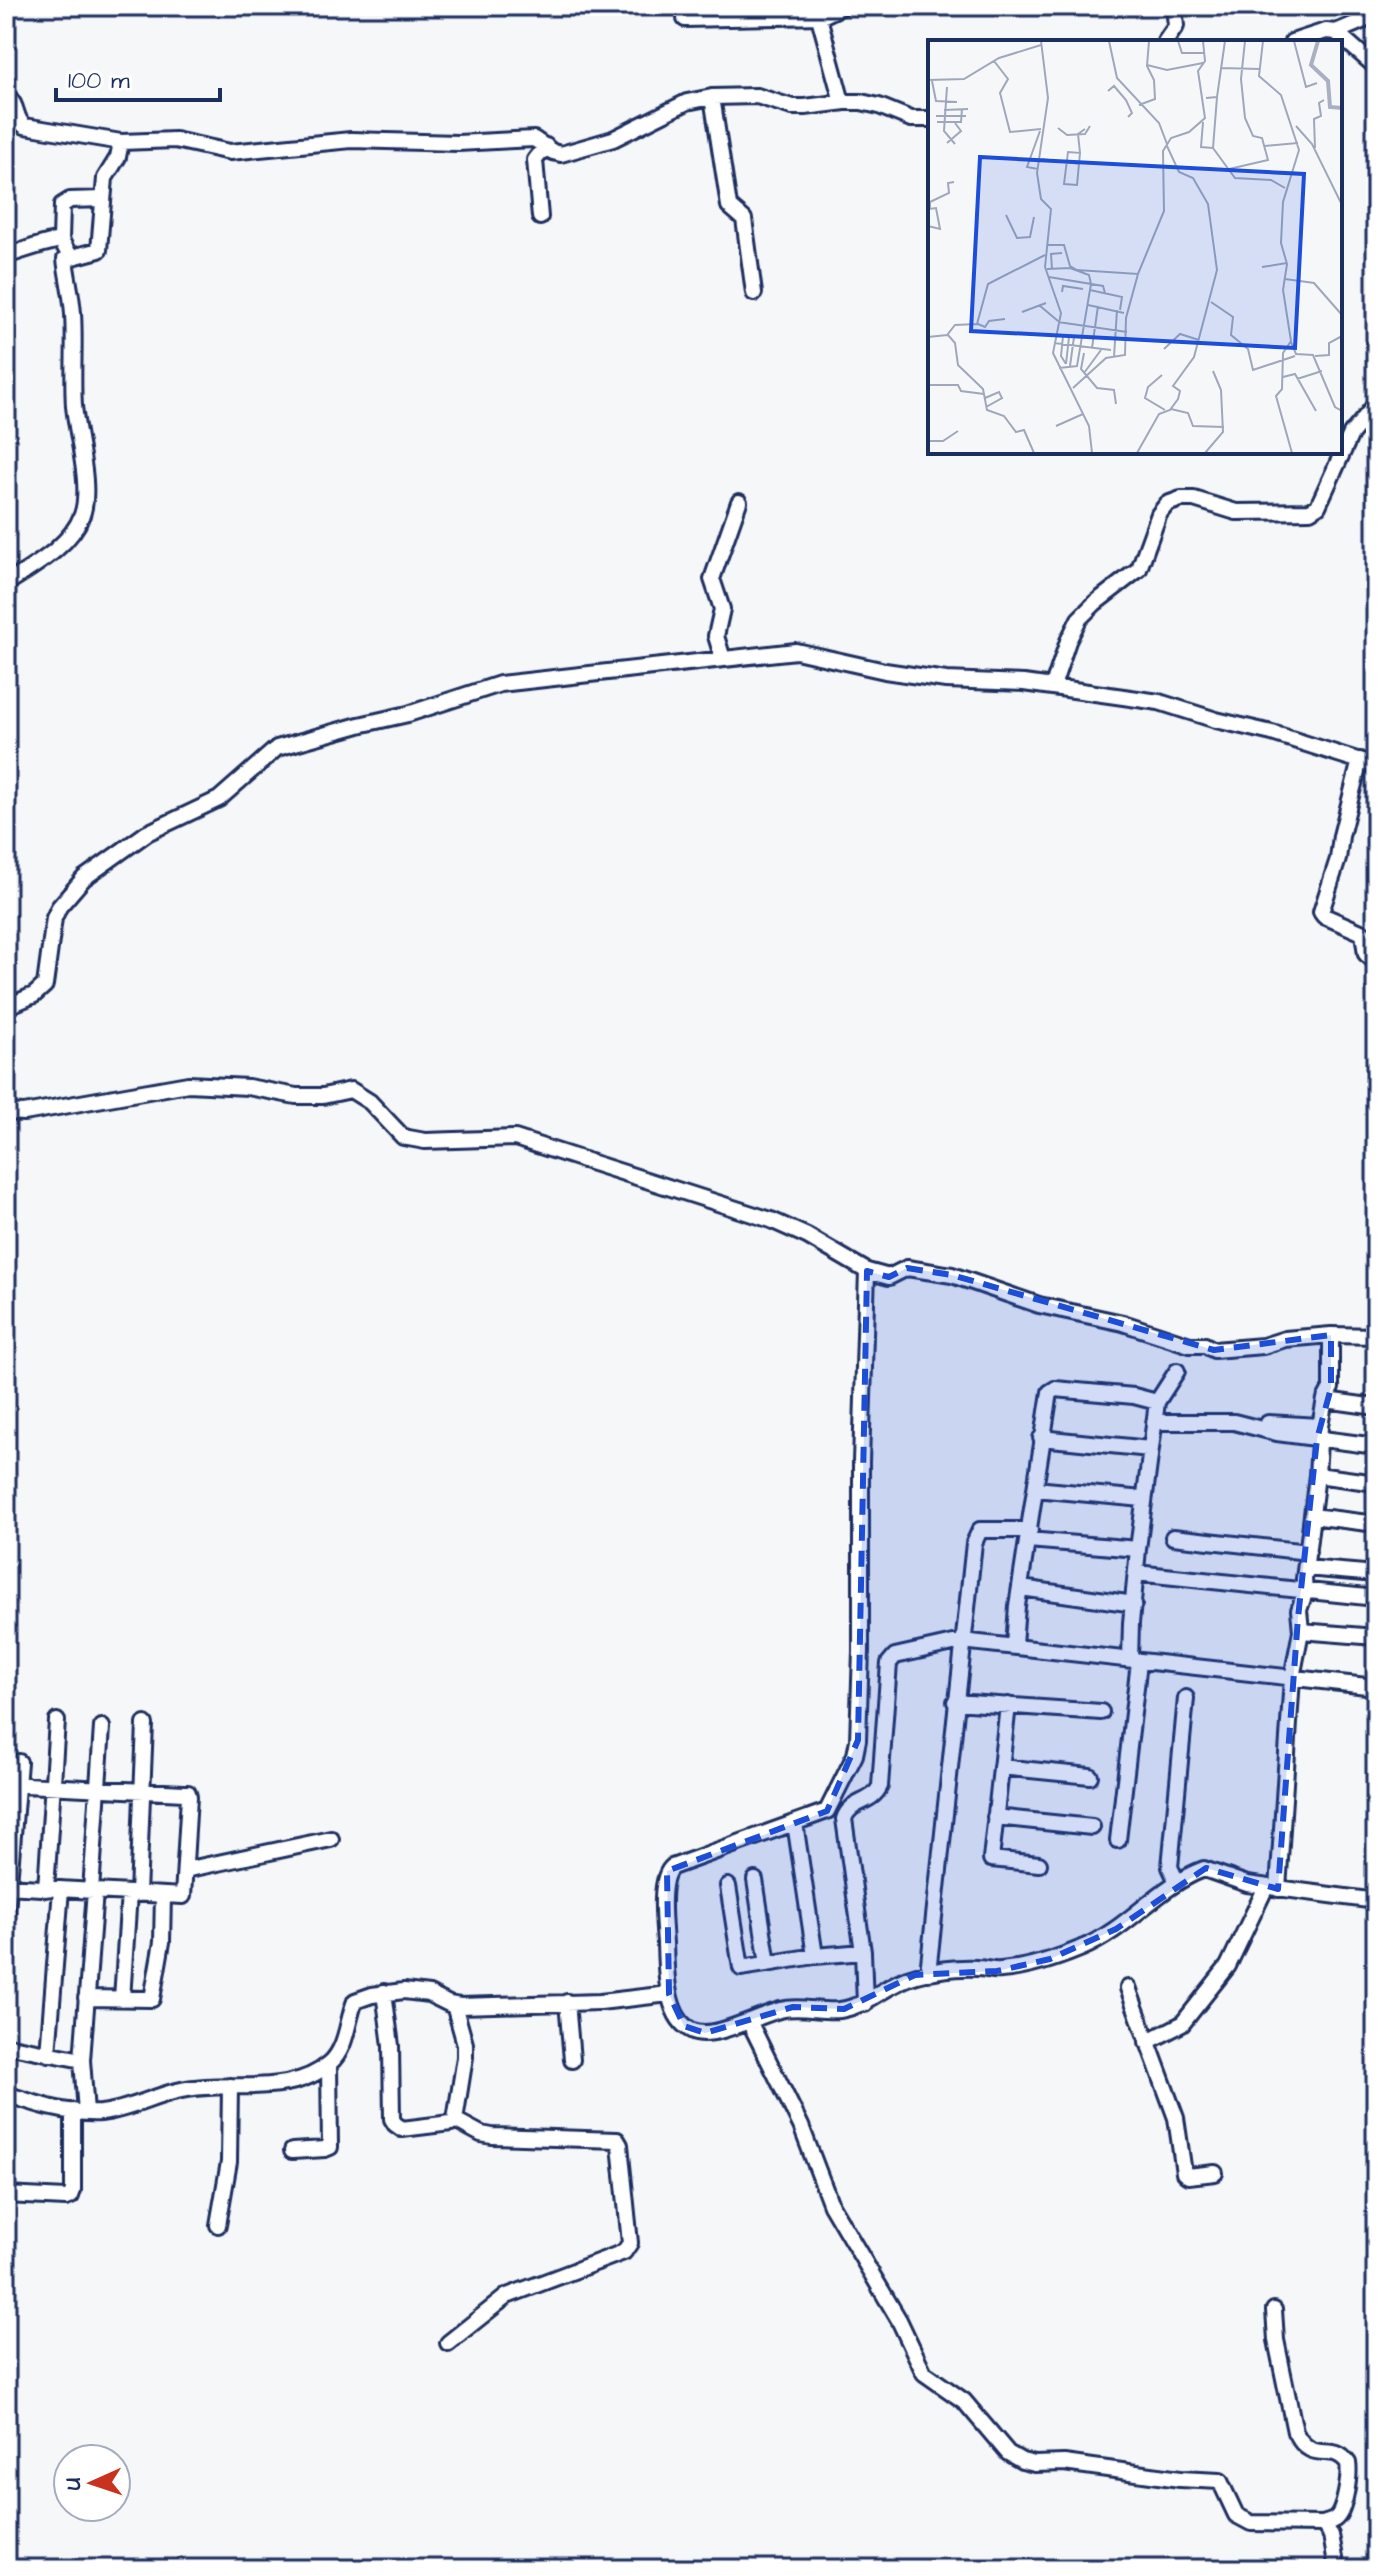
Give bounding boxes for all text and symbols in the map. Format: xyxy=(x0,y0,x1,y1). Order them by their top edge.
inset map xyxy=(928,40,1342,454)
scale bar xyxy=(56,52,220,102)
text: 100 m xyxy=(68,64,130,98)
north arrow xyxy=(52,2443,132,2523)
text: U xyxy=(58,2477,89,2491)

